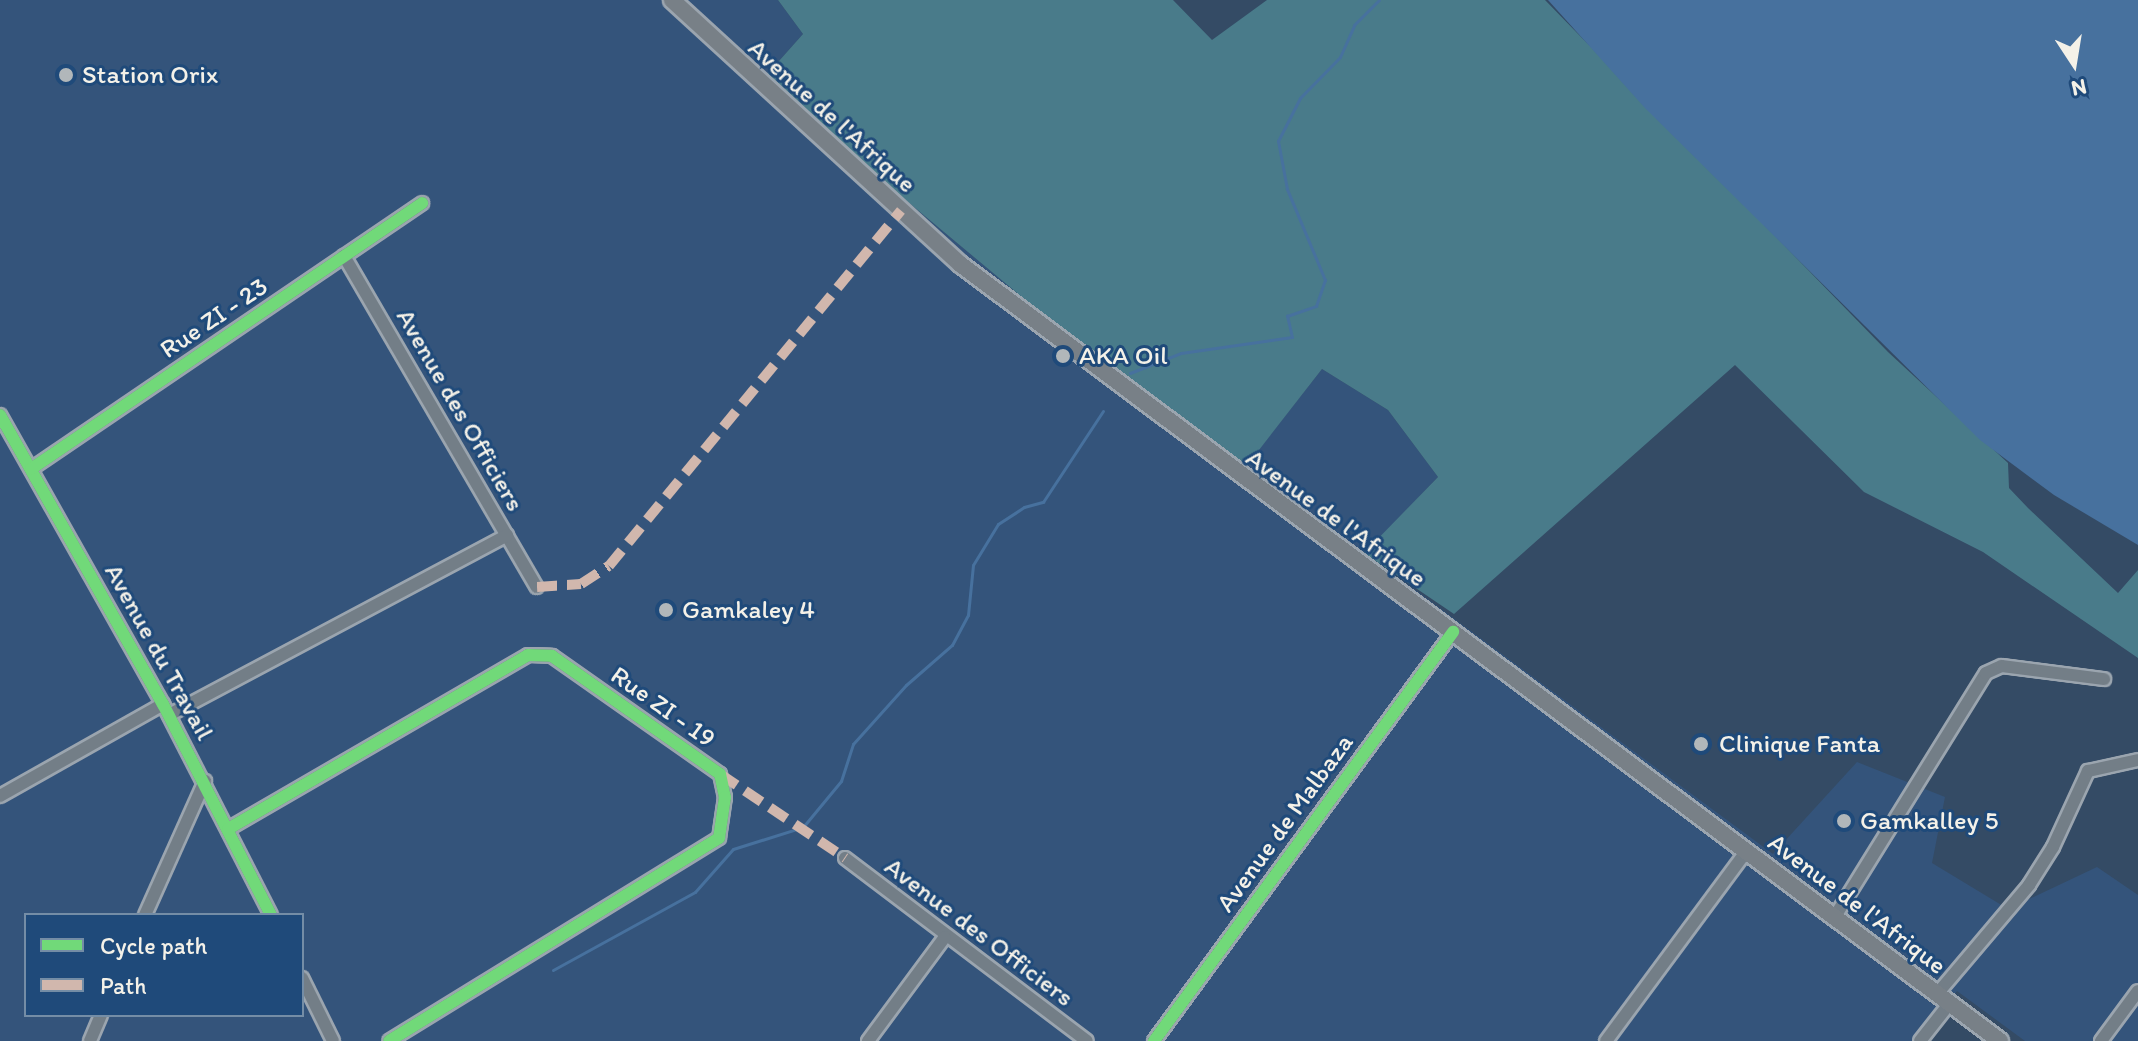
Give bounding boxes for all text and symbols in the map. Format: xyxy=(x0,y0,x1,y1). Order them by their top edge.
north arrow xyxy=(2034,24,2114,104)
street label: Avenue de l'Afrique xyxy=(742,32,922,200)
place label: Station Orix xyxy=(82,59,218,91)
marker: Station Orix xyxy=(57,66,75,84)
text: N xyxy=(2069,73,2089,103)
street label: Rue ZI - 23 xyxy=(154,271,274,365)
street label: Avenue des Officiers xyxy=(389,303,531,517)
place label: AKA Oil xyxy=(1079,340,1168,372)
marker: AKA Oil xyxy=(1054,347,1072,365)
street label: Avenue de l'Afrique xyxy=(1240,442,1432,594)
street label: Avenue du Travail xyxy=(98,558,220,746)
place label: Gamkaley 4 xyxy=(682,594,815,626)
marker: Gamkaley 4 xyxy=(657,601,675,619)
street label: Rue ZI - 19 xyxy=(605,660,721,754)
street label: Avenue de Malbaza xyxy=(1210,728,1360,918)
place label: Clinique Fanta xyxy=(1719,728,1879,760)
marker: Clinique Fanta xyxy=(1690,733,1712,755)
place label: Gamkalley 5 xyxy=(1860,805,1998,837)
marker: Gamkalley 5 xyxy=(1835,812,1853,830)
street label: Avenue de l'Afrique xyxy=(1762,827,1952,981)
street label: Avenue des Officiers xyxy=(878,851,1080,1013)
legend xyxy=(24,913,304,1017)
text: Cycle path xyxy=(100,931,207,960)
text: Path xyxy=(100,971,147,1000)

